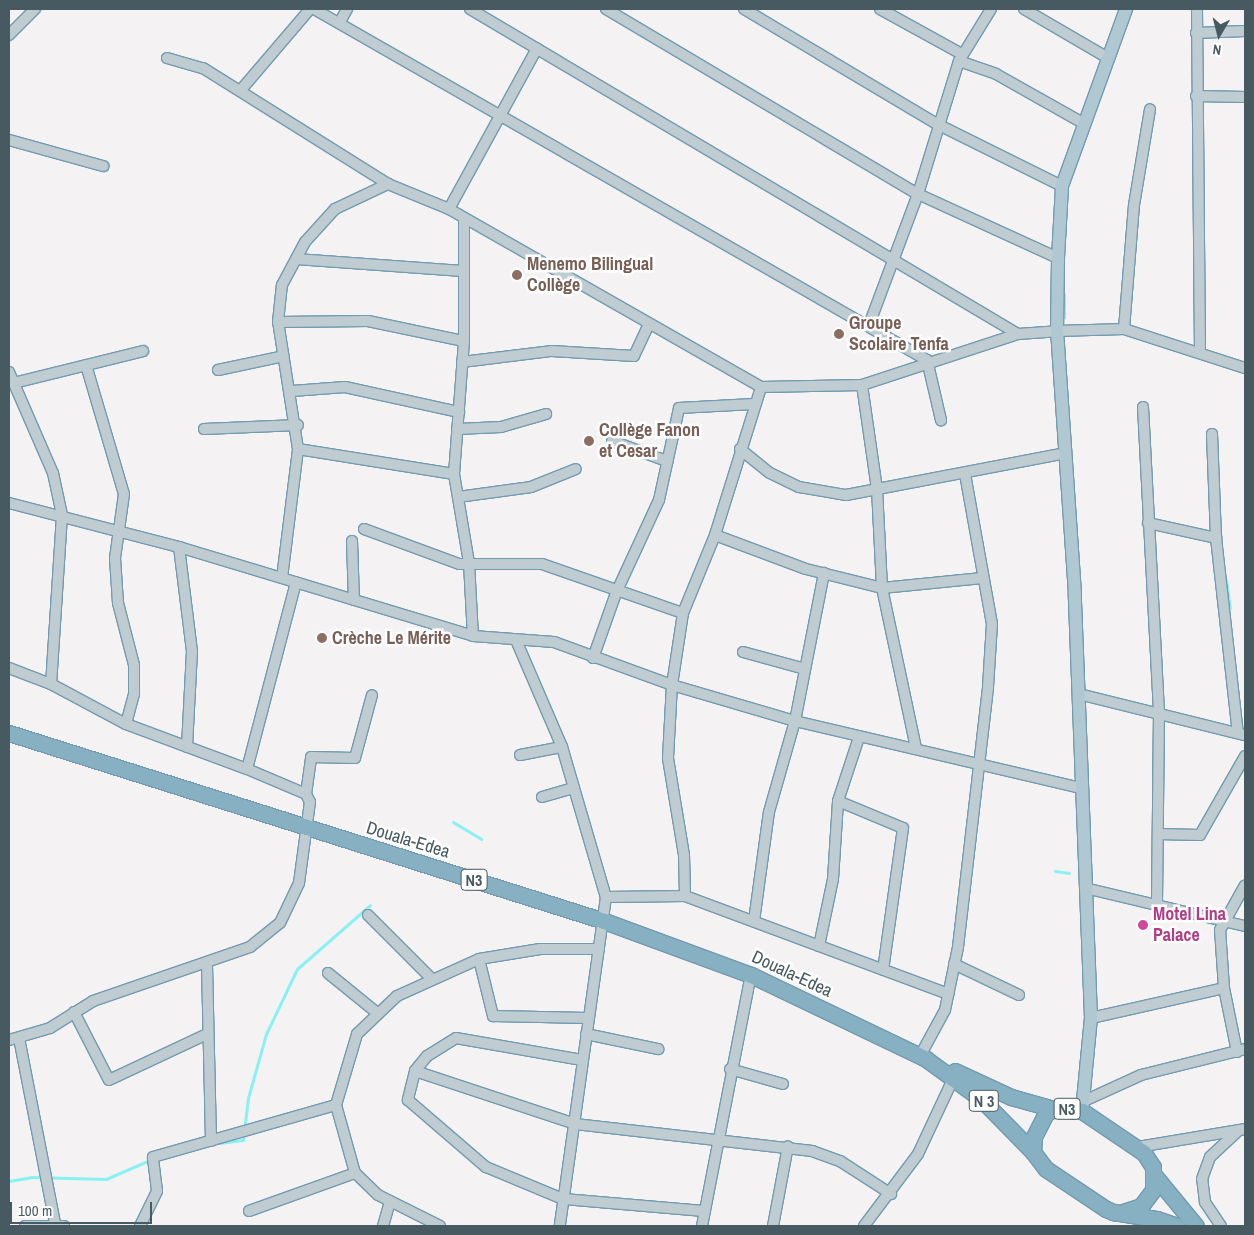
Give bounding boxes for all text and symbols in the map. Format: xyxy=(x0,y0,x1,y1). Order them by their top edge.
north arrow xyxy=(1194,10,1244,60)
text: N xyxy=(1212,40,1222,59)
place label: Menemo Bilingual Collège xyxy=(527,254,653,296)
marker: Menemo Bilingual Collège xyxy=(511,269,523,281)
place label: Groupe Scolaire Tenfa xyxy=(849,313,949,356)
marker: Groupe Scolaire Tenfa xyxy=(833,328,845,340)
place label: Collège Fanon et Cesar xyxy=(599,420,700,462)
marker: Collège Fanon et Cesar xyxy=(583,435,595,447)
place label: Crèche Le Mérite xyxy=(332,627,451,649)
marker: Crèche Le Mérite xyxy=(316,632,328,644)
street label: Douala-Edea xyxy=(364,817,452,863)
road number: N3 xyxy=(460,866,488,894)
place label: Motel Lina Palace xyxy=(1153,904,1226,946)
marker: Motel Lina Palace xyxy=(1137,919,1149,931)
street label: Douala-Edea xyxy=(748,946,836,1002)
road number: N 3 xyxy=(968,1088,1000,1114)
road number: N3 xyxy=(1053,1096,1081,1122)
scale bar xyxy=(12,1192,155,1224)
text: 100 m xyxy=(18,1200,52,1221)

